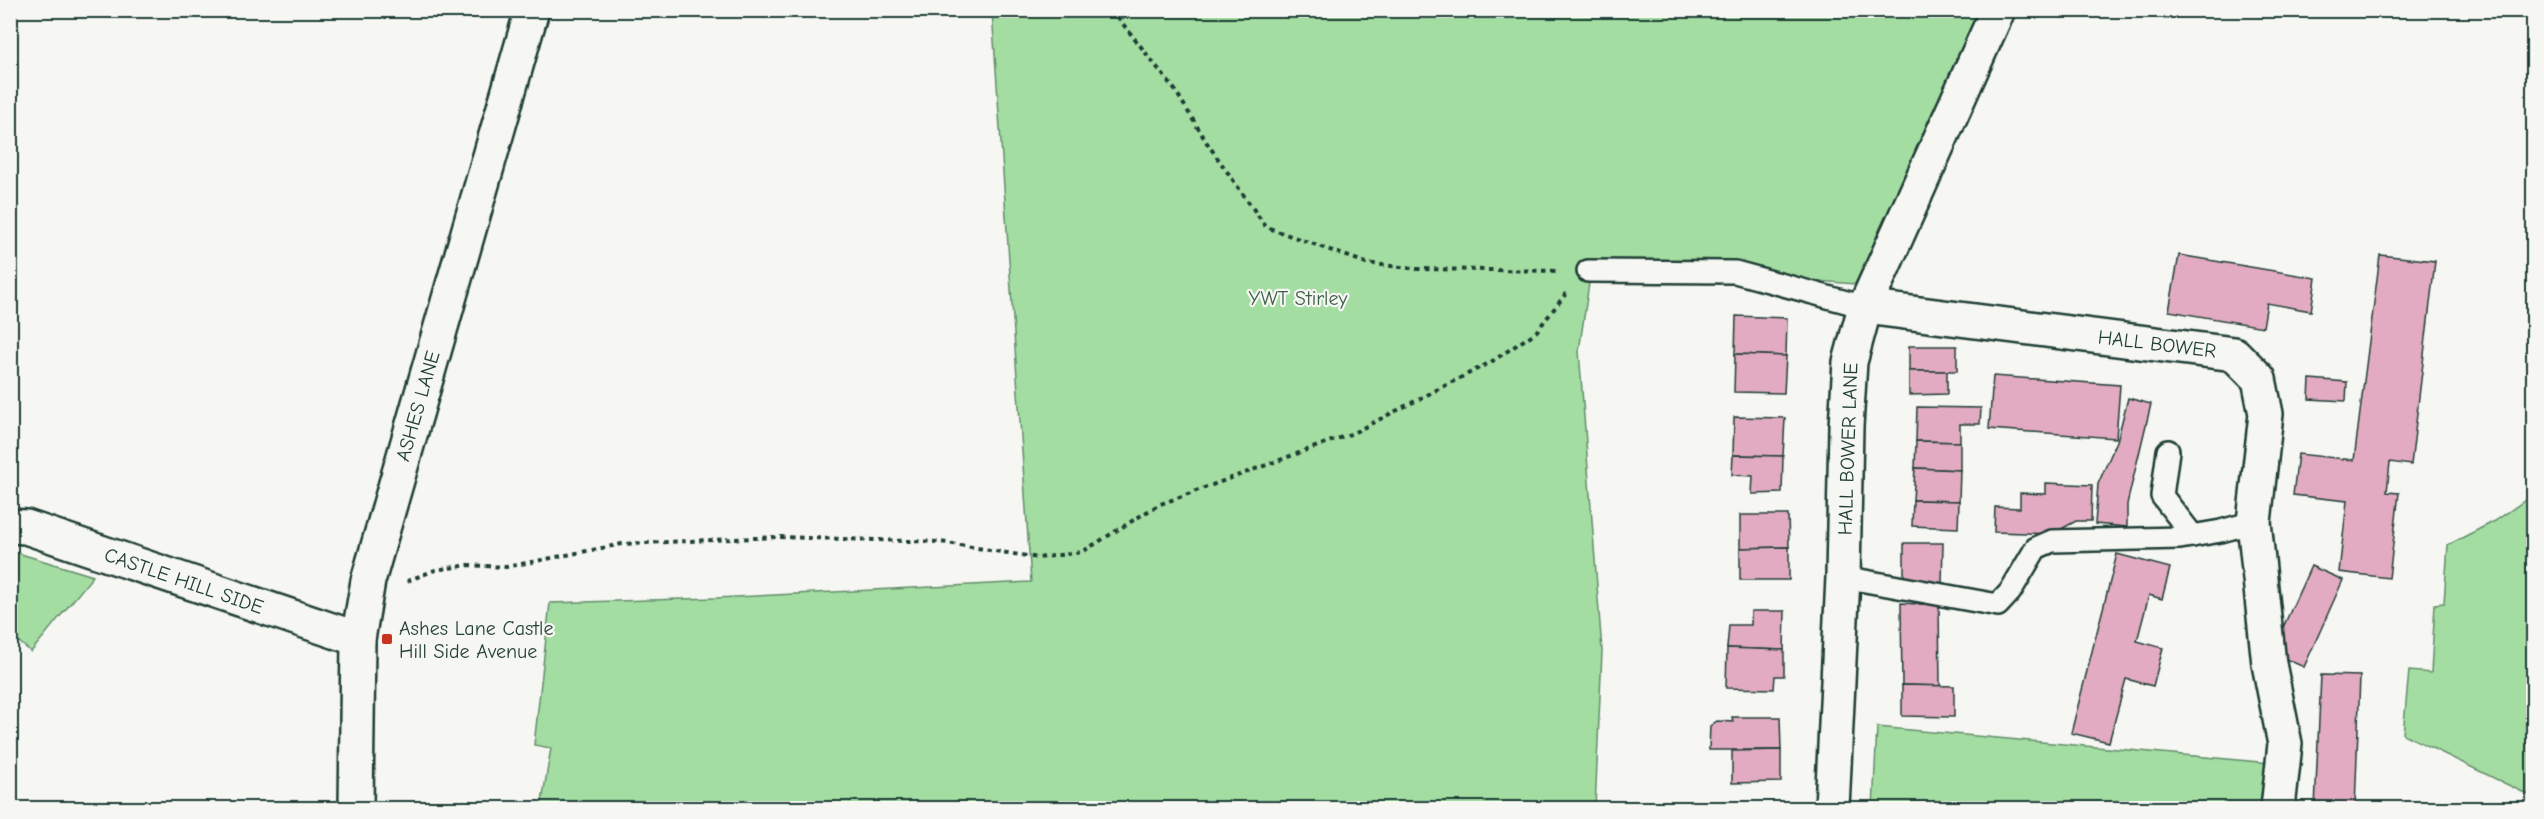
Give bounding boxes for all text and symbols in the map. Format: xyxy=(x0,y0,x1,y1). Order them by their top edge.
park label: YWT Stirley xyxy=(1249,287,1348,310)
street label: HALL BOWER xyxy=(2097,325,2217,363)
street label: ASHES LANE xyxy=(391,348,445,464)
street label: HALL BOWER LANE xyxy=(1833,362,1863,536)
street label: CASTLE HILL SIDE xyxy=(101,543,267,619)
place label: Ashes Lane Castle Hill Side Avenue xyxy=(399,617,553,663)
marker: Ashes Lane Castle Hill Side Avenue xyxy=(380,632,394,646)

